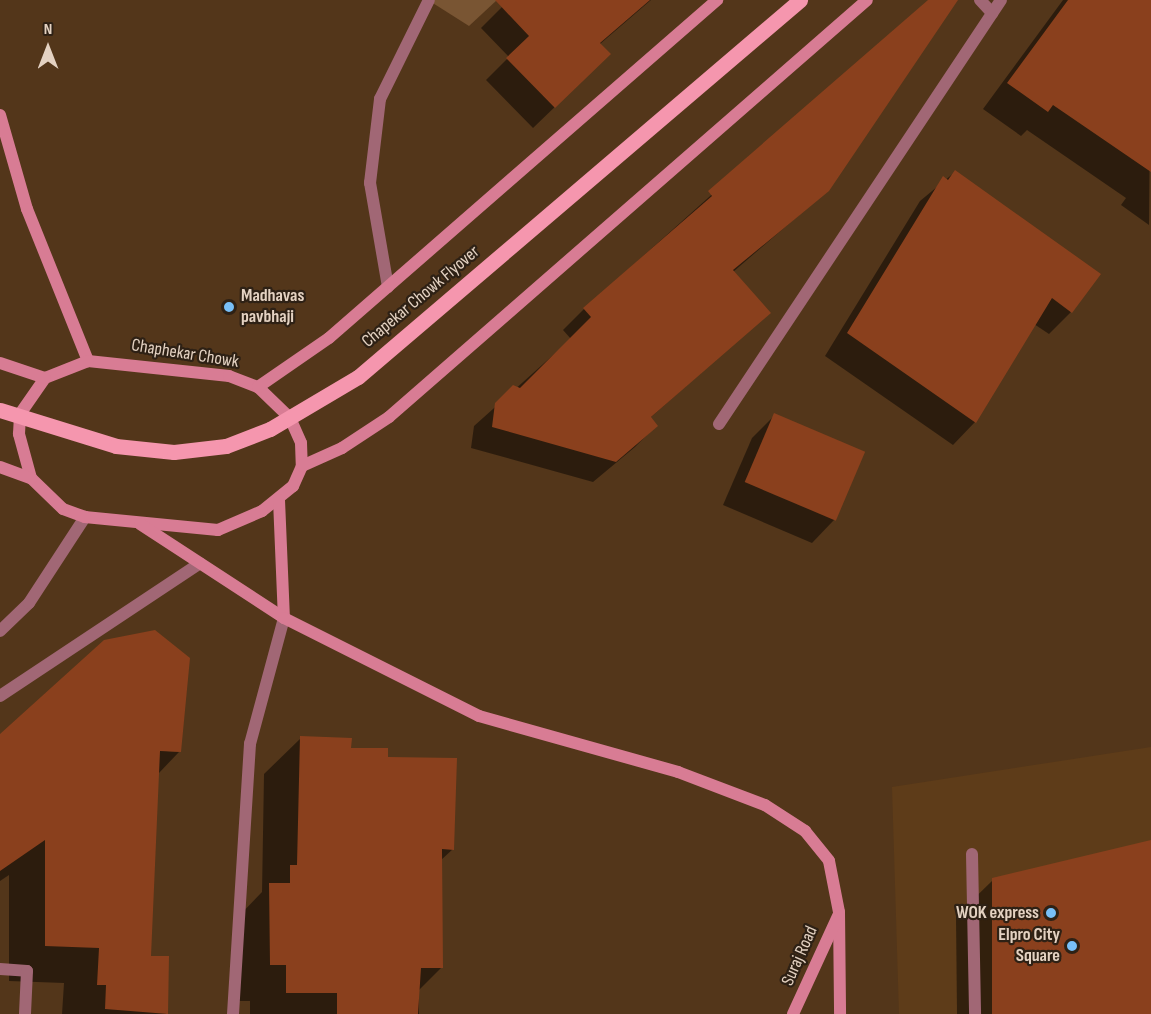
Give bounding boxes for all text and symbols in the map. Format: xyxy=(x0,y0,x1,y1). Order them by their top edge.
north arrow xyxy=(18,18,78,78)
text: N xyxy=(44,20,52,39)
street label: Chapekar Chowk Flyover xyxy=(358,241,484,353)
place label: Madhavas pavbhaji xyxy=(241,286,304,328)
marker: Madhavas pavbhaji xyxy=(222,300,236,314)
street label: Chaphekar Chowk xyxy=(130,335,240,373)
place label: WOK express xyxy=(956,902,1039,924)
marker: WOK express xyxy=(1044,906,1058,920)
street label: Suraj Road xyxy=(777,923,823,989)
place label: Elpro City Square xyxy=(998,925,1060,968)
marker: Elpro City Square xyxy=(1065,939,1079,953)

